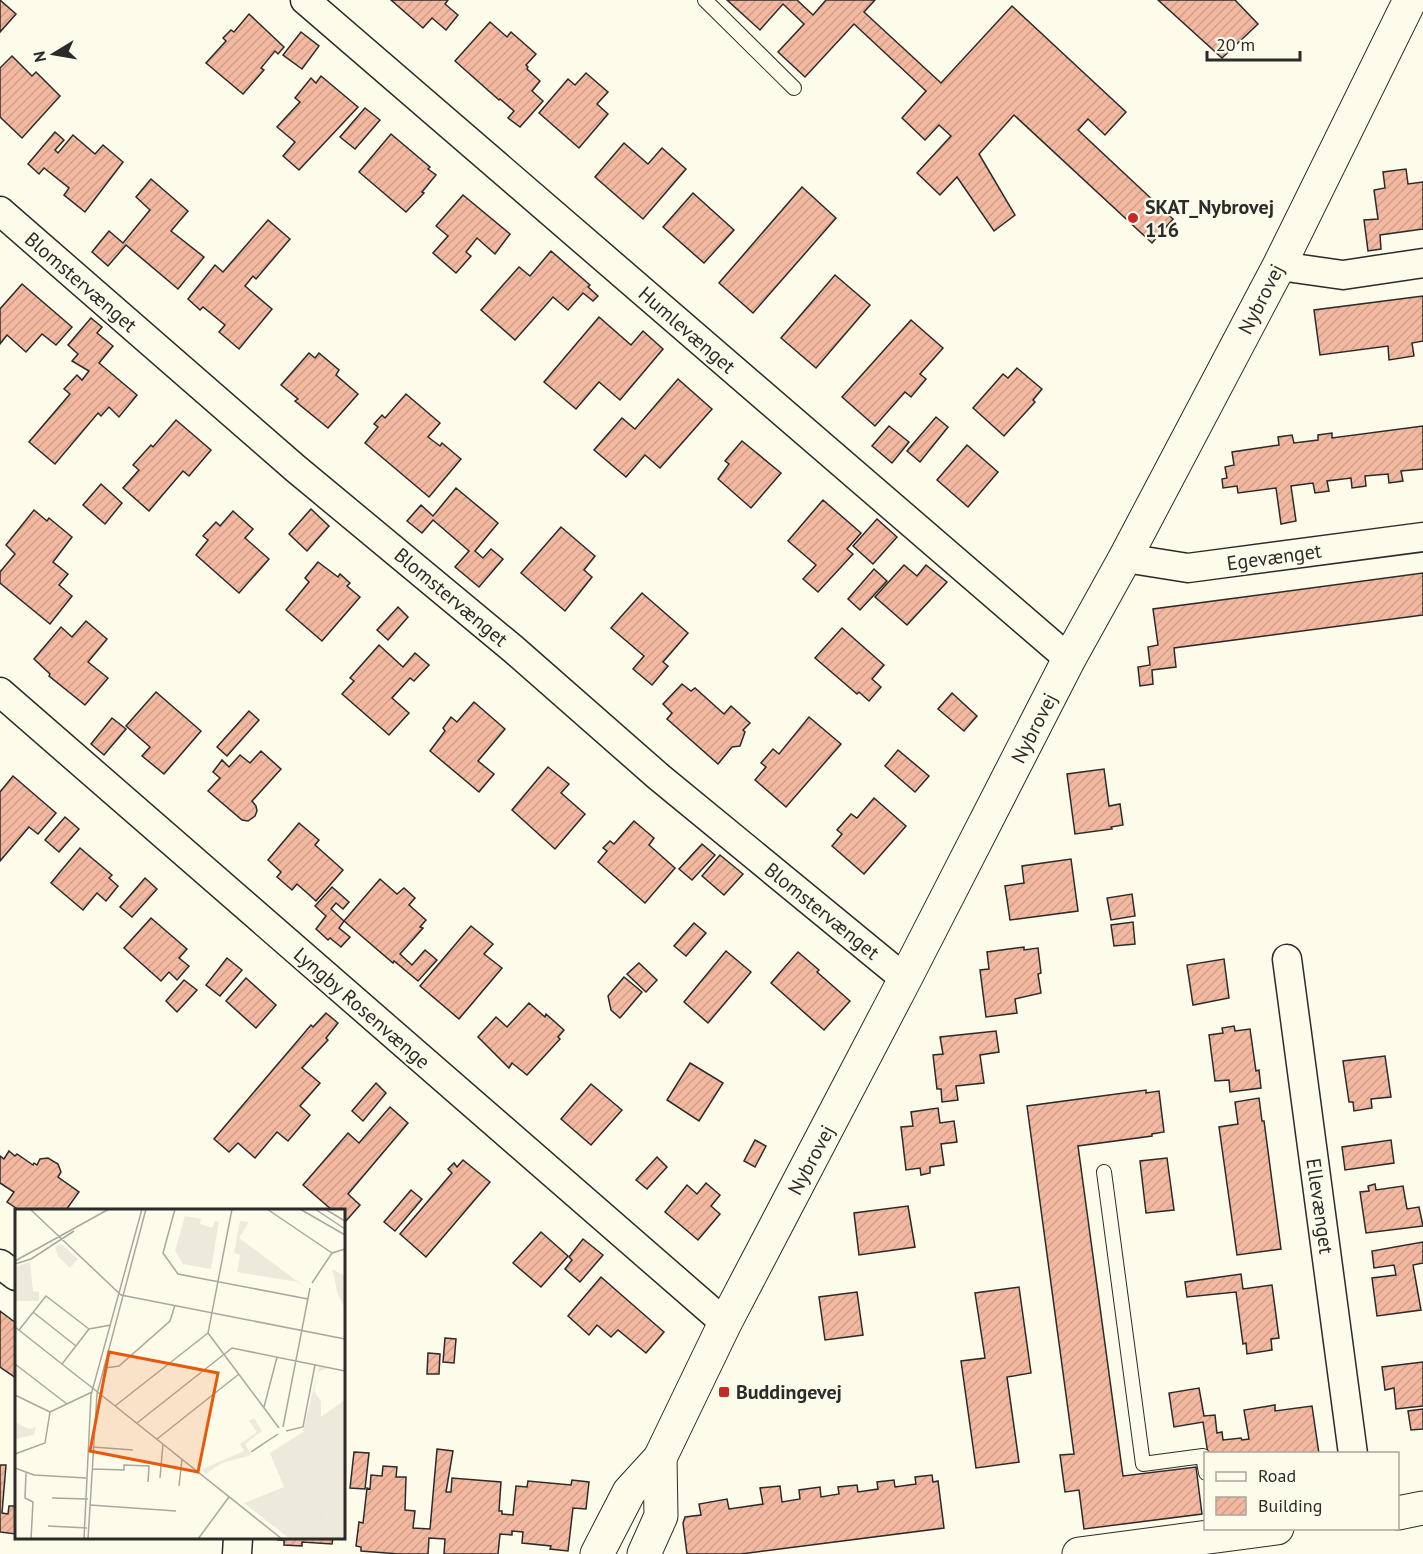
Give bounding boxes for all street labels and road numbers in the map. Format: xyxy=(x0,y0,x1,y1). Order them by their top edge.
street label: Blomstervænget xyxy=(19,226,143,338)
street label: Nybrovej xyxy=(1232,259,1290,339)
street label: Humlevænget xyxy=(633,281,741,379)
street label: Egevænget xyxy=(1225,537,1323,577)
street label: Blomstervænget xyxy=(389,542,513,652)
street label: Nybrovej xyxy=(1005,688,1063,768)
street label: Blomstervænget xyxy=(759,857,885,965)
street label: Lyngby Rosenvænge xyxy=(288,942,436,1074)
street label: Nybrovej xyxy=(782,1120,840,1200)
street label: Ellevænget xyxy=(1300,1157,1340,1256)

